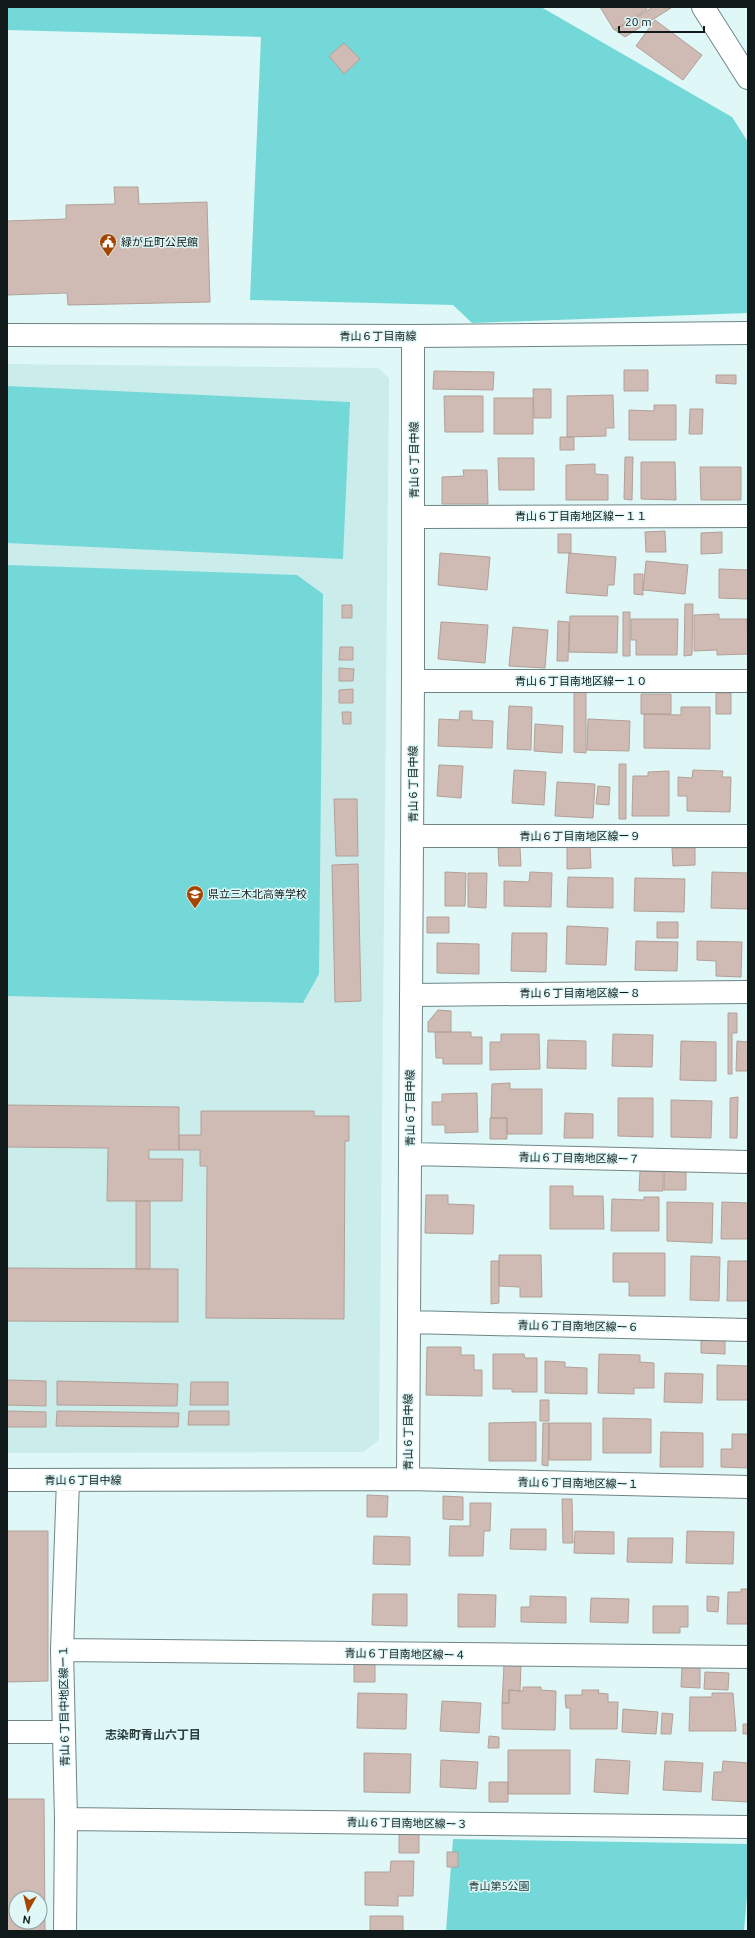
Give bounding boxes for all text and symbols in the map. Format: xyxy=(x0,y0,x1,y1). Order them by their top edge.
scale bar xyxy=(619,8,704,34)
text: 20 m xyxy=(625,15,652,28)
public building icon: 緑が丘町公民館 xyxy=(98,232,118,257)
place label: 緑が丘町公民館 xyxy=(121,236,198,248)
street label: 青山６丁目南線 xyxy=(340,330,417,342)
street label: 青山６丁目中線 xyxy=(408,422,420,499)
street label: 青山６丁目南地区線ー１１ xyxy=(515,510,647,522)
street label: 青山６丁目南地区線ー１０ xyxy=(515,675,647,687)
street label: 青山６丁目中線 xyxy=(407,746,419,823)
street label: 青山６丁目南地区線ー９ xyxy=(520,830,641,842)
school or university icon: 県立三木北高等学校 xyxy=(185,884,205,909)
place label: 県立三木北高等学校 xyxy=(208,888,307,900)
street label: 青山６丁目南地区線ー８ xyxy=(520,987,641,999)
street label: 青山６丁目中線 xyxy=(404,1070,416,1147)
street label: 青山６丁目南地区線ー７ xyxy=(518,1151,640,1165)
street label: 青山６丁目南地区線ー６ xyxy=(517,1319,639,1333)
street label: 青山６丁目中線 xyxy=(402,1394,414,1471)
street label: 青山６丁目中線 xyxy=(45,1474,122,1486)
street label: 青山６丁目南地区線ー１ xyxy=(517,1476,639,1490)
street label: 青山６丁目中地区線ー１ xyxy=(57,1645,71,1767)
street label: 青山６丁目南地区線ー４ xyxy=(344,1647,466,1661)
district label: 志染町青山六丁目 xyxy=(105,1728,201,1741)
street label: 青山６丁目南地区線ー３ xyxy=(346,1816,468,1830)
park label: 青山第5公園 xyxy=(468,1880,530,1892)
north arrow xyxy=(8,1890,48,1930)
text: N xyxy=(22,1913,32,1926)

